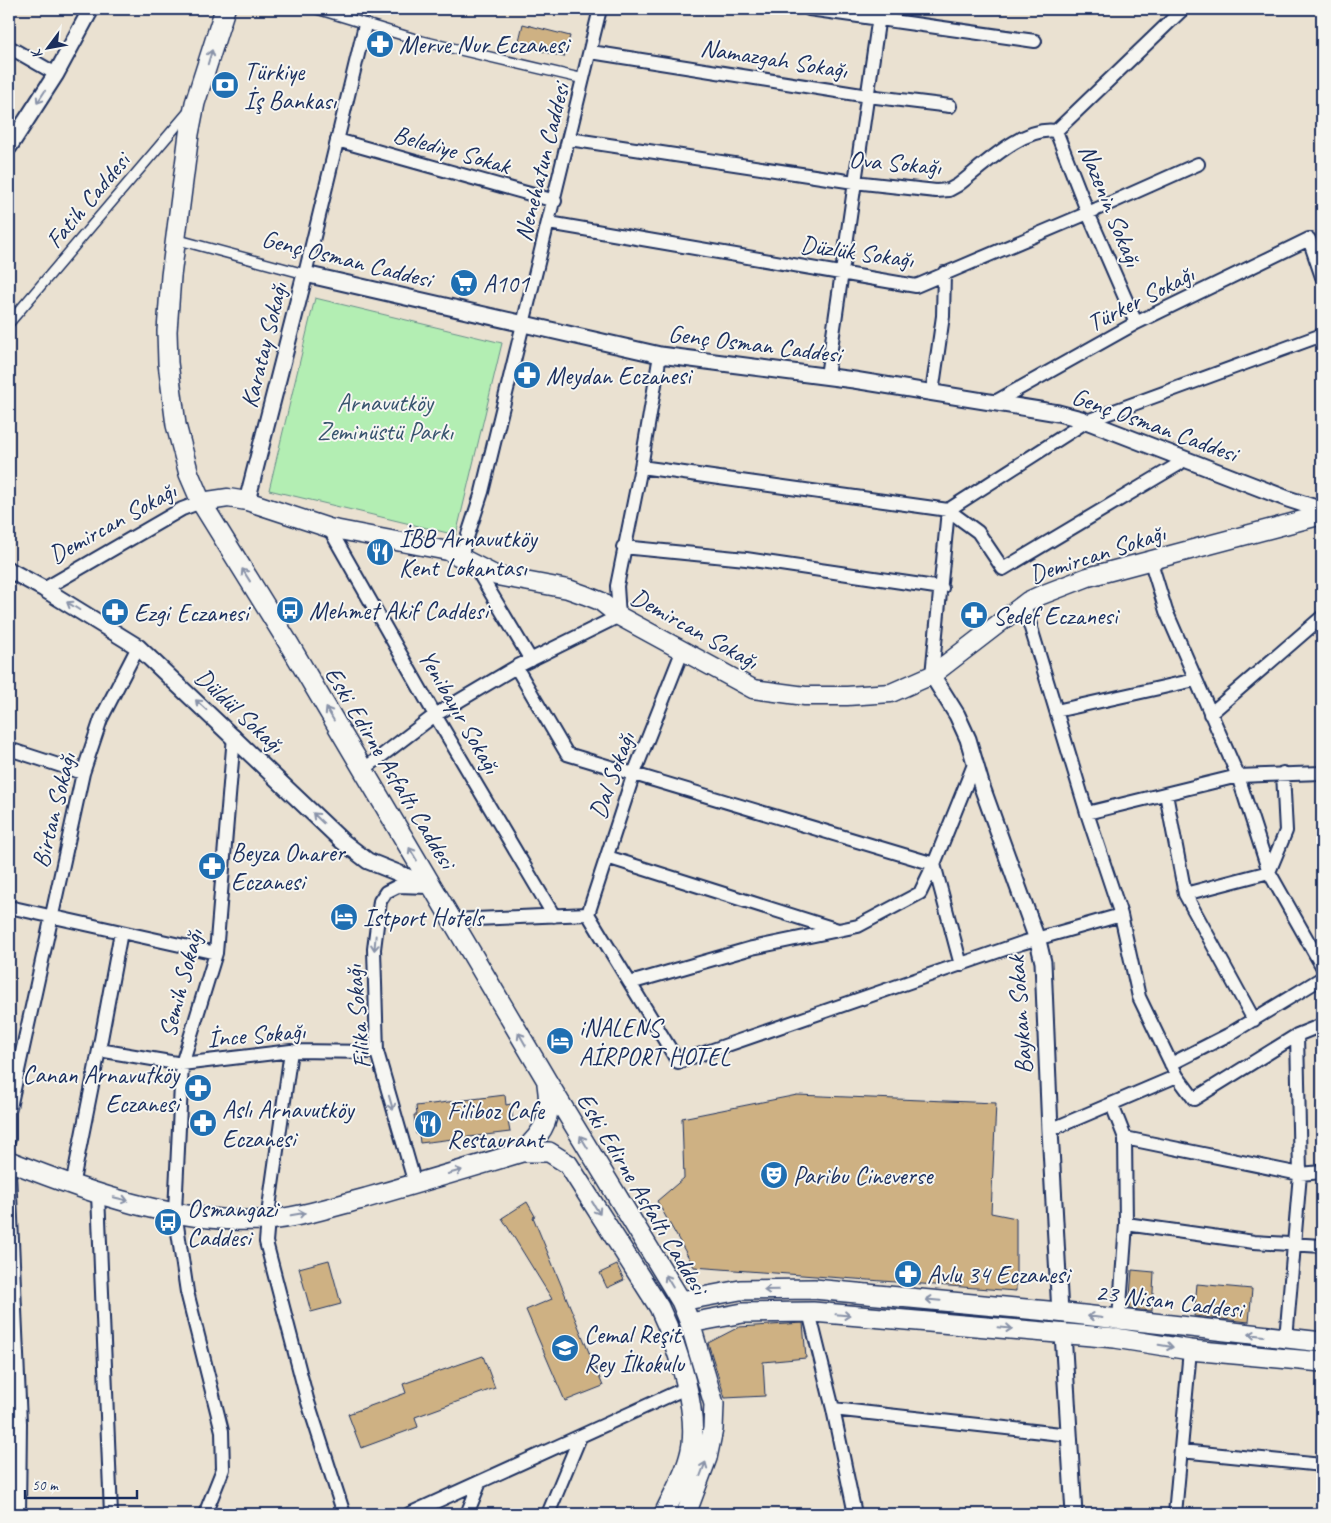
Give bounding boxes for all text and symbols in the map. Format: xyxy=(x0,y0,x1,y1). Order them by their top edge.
north arrow xyxy=(22,22,72,72)
pharmacy icon: Merve Nur Eczanesi xyxy=(365,29,395,59)
place label: Merve Nur Eczanesi xyxy=(399,29,572,61)
street label: Namazgah Sokağı xyxy=(698,32,851,87)
text: K xyxy=(27,45,46,62)
one-way arrow xyxy=(205,49,215,65)
place label: Türkiye İş Bankası xyxy=(244,56,337,117)
bank icon: Türkiye İş Bankası xyxy=(210,70,240,100)
street label: Nenehatun Caddesi xyxy=(507,77,578,245)
one-way arrow xyxy=(36,90,47,104)
street label: Belediye Sokak xyxy=(389,118,516,182)
street label: Nazenin Sokağı xyxy=(1071,140,1149,272)
street label: Ova Sokağı xyxy=(848,143,943,183)
street label: Fatih Caddesi xyxy=(38,144,139,255)
street label: Genç Osman Caddesi xyxy=(258,222,438,296)
street label: Düzlük Sokağı xyxy=(798,228,917,276)
street label: Türker Sokağı xyxy=(1082,258,1201,339)
supermarket icon: A101 xyxy=(449,268,479,298)
place label: A101 xyxy=(483,268,531,300)
street label: Karatay Sokağı xyxy=(233,278,295,411)
street label: Genç Osman Caddesi xyxy=(667,318,846,371)
pharmacy icon: Meydan Eczanesi xyxy=(512,360,542,390)
place label: Meydan Eczanesi xyxy=(546,360,694,392)
street label: Genç Osman Caddesi xyxy=(1067,380,1245,471)
park label: Arnavutköy Zeminüstü Parkı xyxy=(317,387,454,448)
street label: Demircan Sokağı xyxy=(43,474,183,571)
street label: Demircan Sokağı xyxy=(1025,517,1170,591)
place label: İBB Arnavutköy Kent Lokantası xyxy=(399,523,539,584)
restaurant icon: İBB Arnavutköy Kent Lokantası xyxy=(365,537,395,567)
one-way arrow xyxy=(241,569,251,583)
street label: Demircan Sokağı xyxy=(625,581,765,678)
bus stop icon: Mehmet Akif Caddesi xyxy=(275,595,305,625)
place label: Mehmet Akif Caddesi xyxy=(309,595,491,627)
pharmacy icon: Ezgi Eczanesi xyxy=(100,597,130,627)
place label: Ezgi Eczanesi xyxy=(134,597,252,629)
pharmacy icon: Sedef Eczanesi xyxy=(959,600,989,630)
place label: Sedef Eczanesi xyxy=(993,600,1121,632)
one-way arrow xyxy=(66,601,80,611)
street label: Yenibayır Sokağı xyxy=(411,644,508,780)
street label: Düldül Sokağı xyxy=(188,661,292,761)
street label: Eski Edirne Asfaltı Caddesi xyxy=(317,661,465,877)
one-way arrow xyxy=(194,699,207,711)
one-way arrow xyxy=(325,708,335,722)
street label: Dal Sokağı xyxy=(582,727,643,823)
street label: Birtan Sokağı xyxy=(24,748,84,871)
one-way arrow xyxy=(312,811,324,824)
place label: Beyza Onarer Eczanesi xyxy=(231,837,347,898)
one-way arrow xyxy=(408,847,418,861)
pharmacy icon: Beyza Onarer Eczanesi xyxy=(197,851,227,881)
hotel icon: Istport Hotels xyxy=(329,902,359,932)
place label: Istport Hotels xyxy=(363,902,486,934)
street label: Semih Sokağı xyxy=(151,925,211,1041)
one-way arrow xyxy=(370,934,380,950)
street label: Baykan Sokak xyxy=(1000,953,1040,1075)
street label: Filika Sokağı xyxy=(337,962,378,1070)
place label: iNALENS AİRPORT HOTEL xyxy=(579,1012,731,1073)
street label: İnce Sokağı xyxy=(206,1015,308,1055)
hotel icon: iNALENS AİRPORT HOTEL xyxy=(545,1026,575,1056)
one-way arrow xyxy=(517,1033,527,1047)
place label: Canan Arnavutköy Eczanesi xyxy=(22,1059,182,1120)
pharmacy icon: Canan Arnavutköy Eczanesi xyxy=(183,1073,213,1103)
street label: Eski Edirne Asfaltı Caddesi xyxy=(569,1087,717,1303)
place label: Aslı Arnavutköy Eczanesi xyxy=(222,1094,356,1155)
one-way arrow xyxy=(387,1095,397,1111)
place label: Filiboz Cafe Restaurant xyxy=(447,1095,547,1156)
pharmacy icon: Aslı Arnavutköy Eczanesi xyxy=(188,1108,218,1138)
restaurant icon: Filiboz Cafe Restaurant xyxy=(413,1109,443,1139)
one-way arrow xyxy=(579,1136,589,1150)
theatre icon: Paribu Cineverse xyxy=(759,1160,789,1190)
place label: Paribu Cineverse xyxy=(793,1160,934,1192)
one-way arrow xyxy=(447,1167,463,1177)
place label: Osmangazi Caddesi xyxy=(187,1193,280,1254)
one-way arrow xyxy=(113,1195,129,1204)
one-way arrow xyxy=(591,1201,601,1215)
bus stop icon: Osmangazi Caddesi xyxy=(153,1207,183,1237)
one-way arrow xyxy=(290,1209,306,1218)
pharmacy icon: Avlu 34 Eczanesi xyxy=(893,1259,923,1289)
place label: Avlu 34 Eczanesi xyxy=(927,1259,1073,1291)
one-way arrow xyxy=(663,1275,673,1289)
street label: 23 Nisan Caddesi xyxy=(1094,1276,1247,1326)
one-way arrow xyxy=(763,1285,780,1295)
one-way arrow xyxy=(926,1296,942,1305)
one-way arrow xyxy=(835,1310,851,1319)
one-way arrow xyxy=(1087,1312,1103,1322)
place label: Cemal Reşit Rey İlkokulu xyxy=(584,1319,686,1380)
one-way arrow xyxy=(997,1323,1013,1333)
one-way arrow xyxy=(1249,1330,1265,1340)
school or university icon: Cemal Reşit Rey İlkokulu xyxy=(550,1333,580,1363)
one-way arrow xyxy=(1158,1341,1174,1351)
one-way arrow xyxy=(699,1461,708,1477)
scale bar xyxy=(25,1468,138,1500)
text: 50 m xyxy=(32,1476,59,1495)

